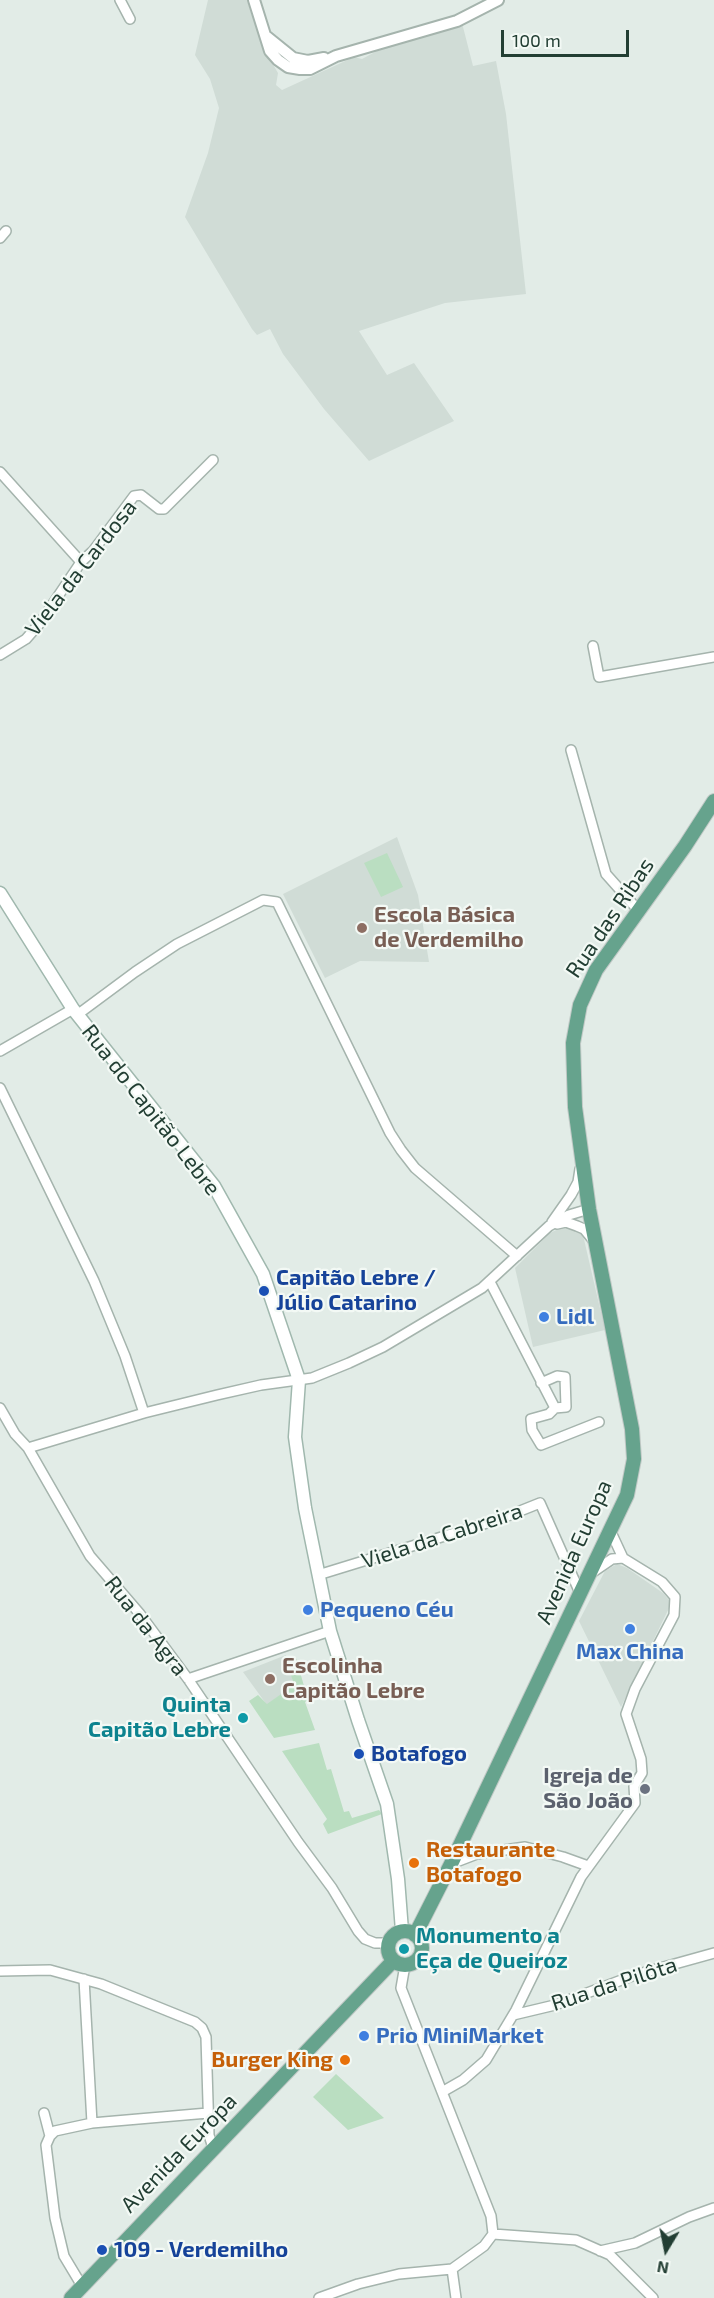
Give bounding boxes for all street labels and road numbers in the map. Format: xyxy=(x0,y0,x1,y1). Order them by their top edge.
street label: Viela da Cardosa xyxy=(20,495,142,641)
street label: Rua das Ribas xyxy=(560,853,660,983)
street label: Rua do Capitão Lebre xyxy=(76,1019,226,1201)
street label: Avenida Europa xyxy=(530,1476,618,1628)
street label: Viela da Cabreira xyxy=(358,1498,526,1574)
street label: Rua da Agra xyxy=(99,1571,193,1681)
street label: Rua da Pilôta xyxy=(548,1951,680,2017)
street label: Avenida Europa xyxy=(116,2088,242,2218)

